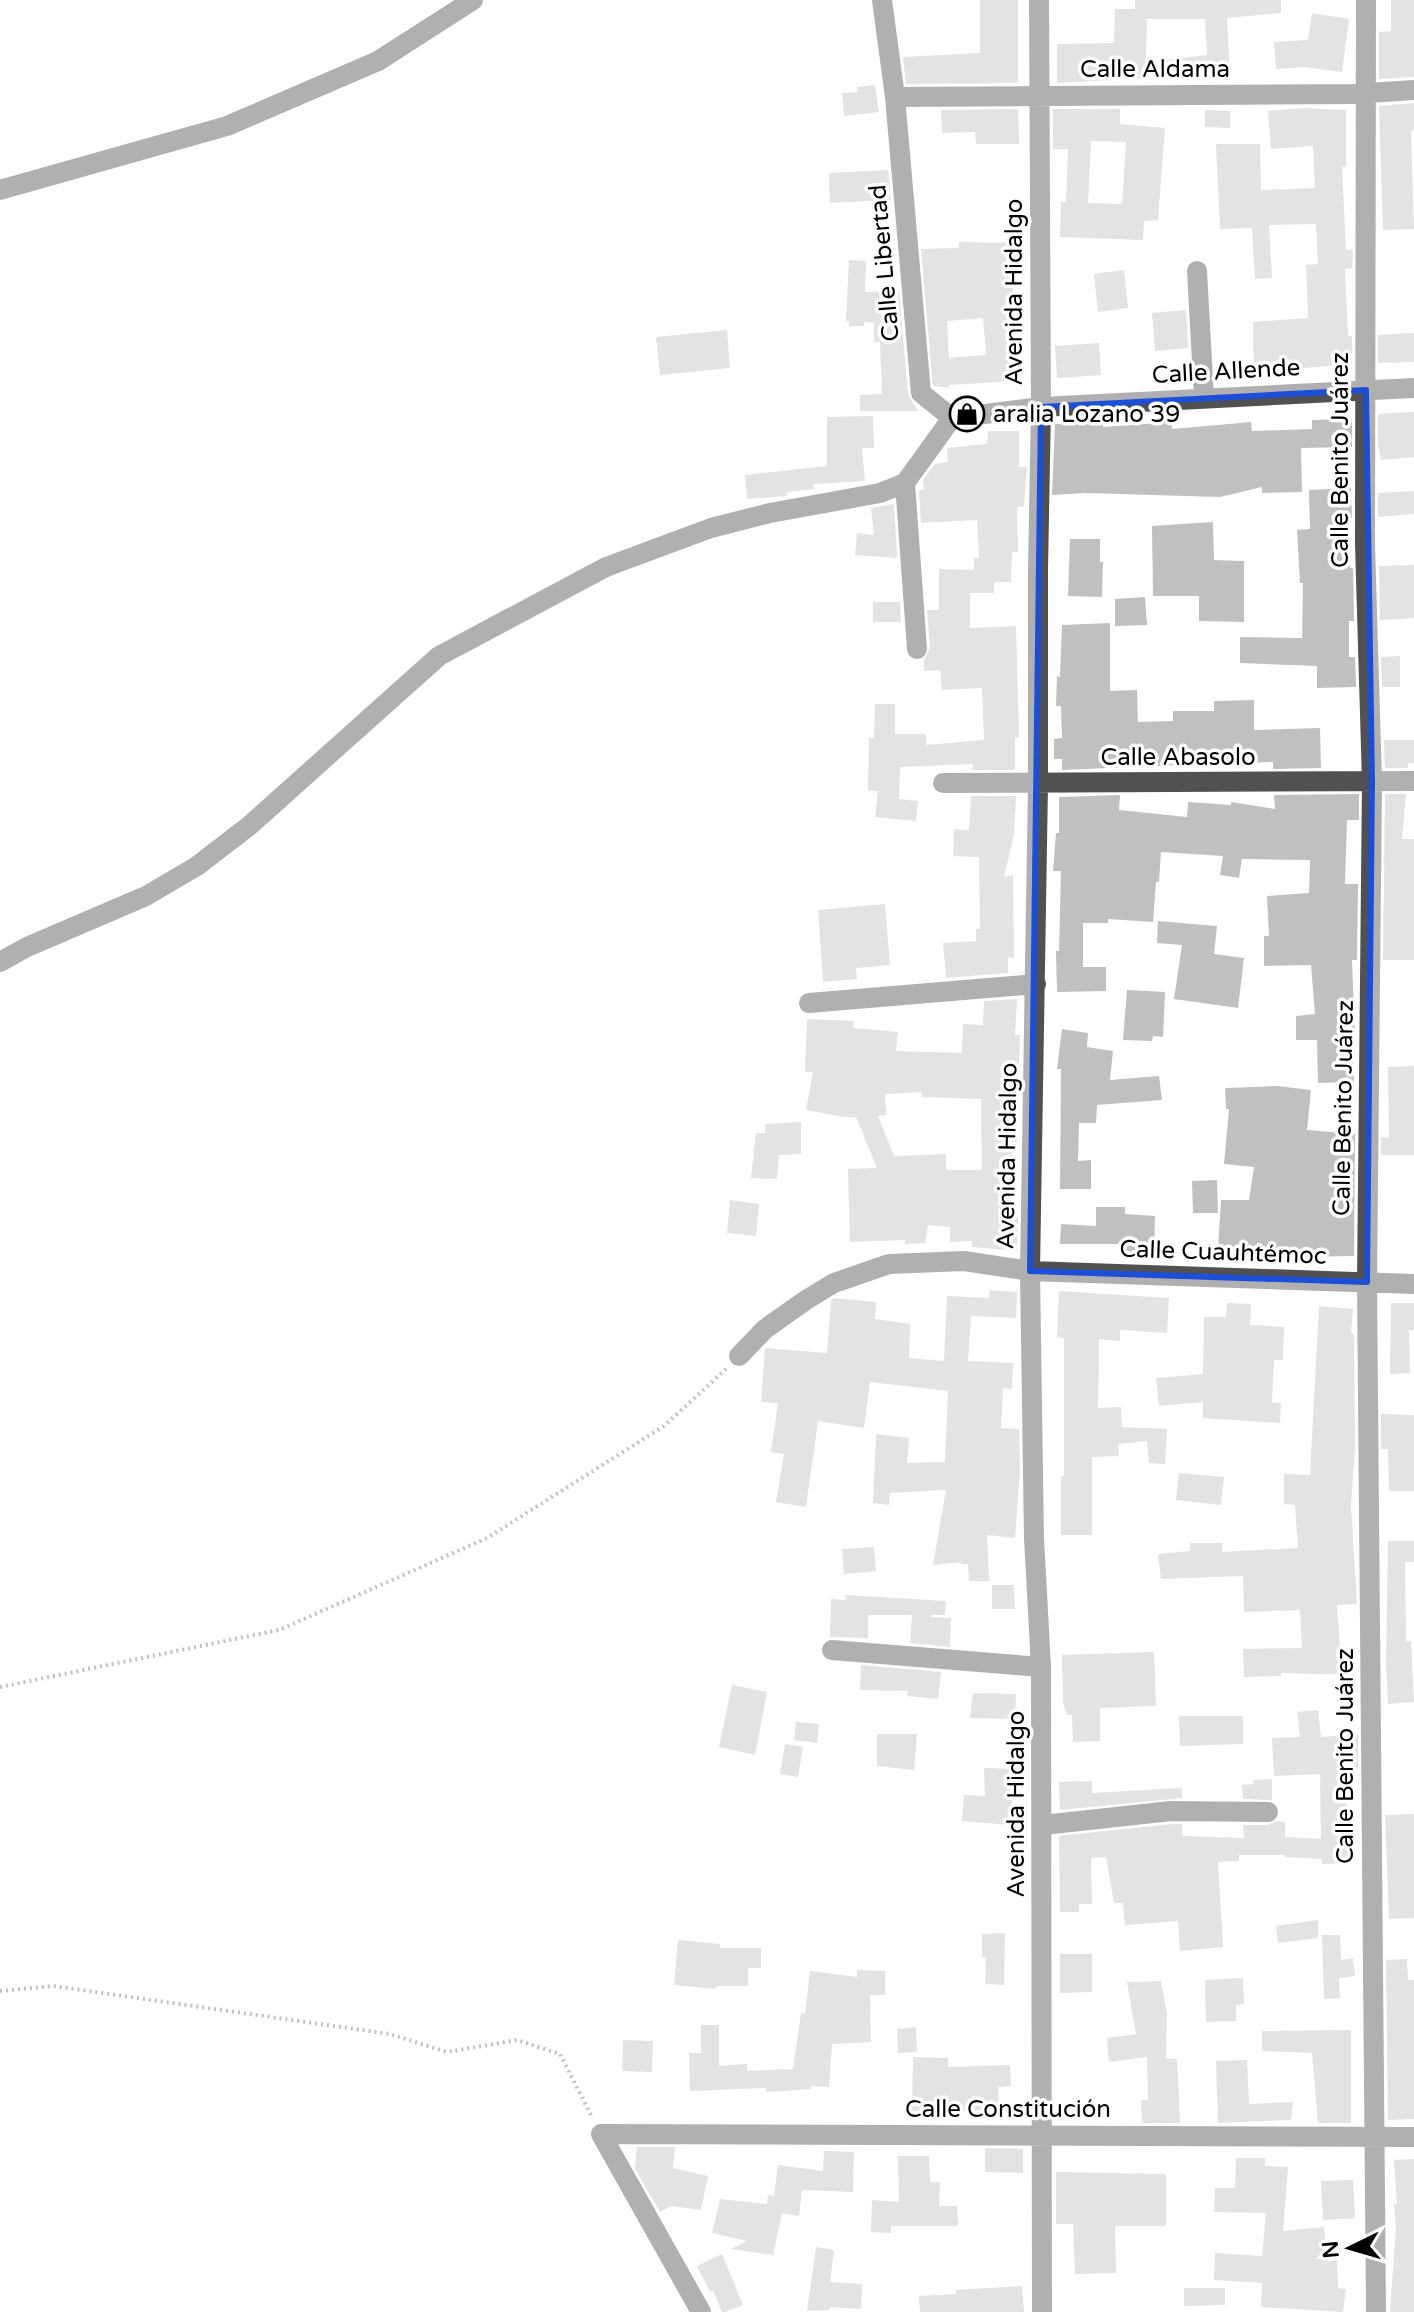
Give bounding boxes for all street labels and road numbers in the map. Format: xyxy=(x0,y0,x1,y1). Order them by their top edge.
street label: Calle Aldama xyxy=(1080,55,1230,84)
street label: Calle Libertad xyxy=(863,183,906,343)
street label: Avenida Hidalgo xyxy=(1000,199,1029,385)
street label: Calle Benito Juárez xyxy=(1326,352,1355,568)
street label: Calle Allende xyxy=(1151,353,1301,390)
street label: Calle Abasolo xyxy=(1100,743,1256,772)
street label: Calle Benito Juárez xyxy=(1327,1000,1360,1216)
street label: Avenida Hidalgo xyxy=(991,1062,1024,1250)
street label: Calle Cuauhtémoc xyxy=(1119,1234,1327,1271)
street label: Calle Benito Juárez xyxy=(1331,1648,1360,1864)
street label: Avenida Hidalgo xyxy=(1002,1711,1031,1897)
street label: Calle Constitución xyxy=(905,2095,1111,2124)

